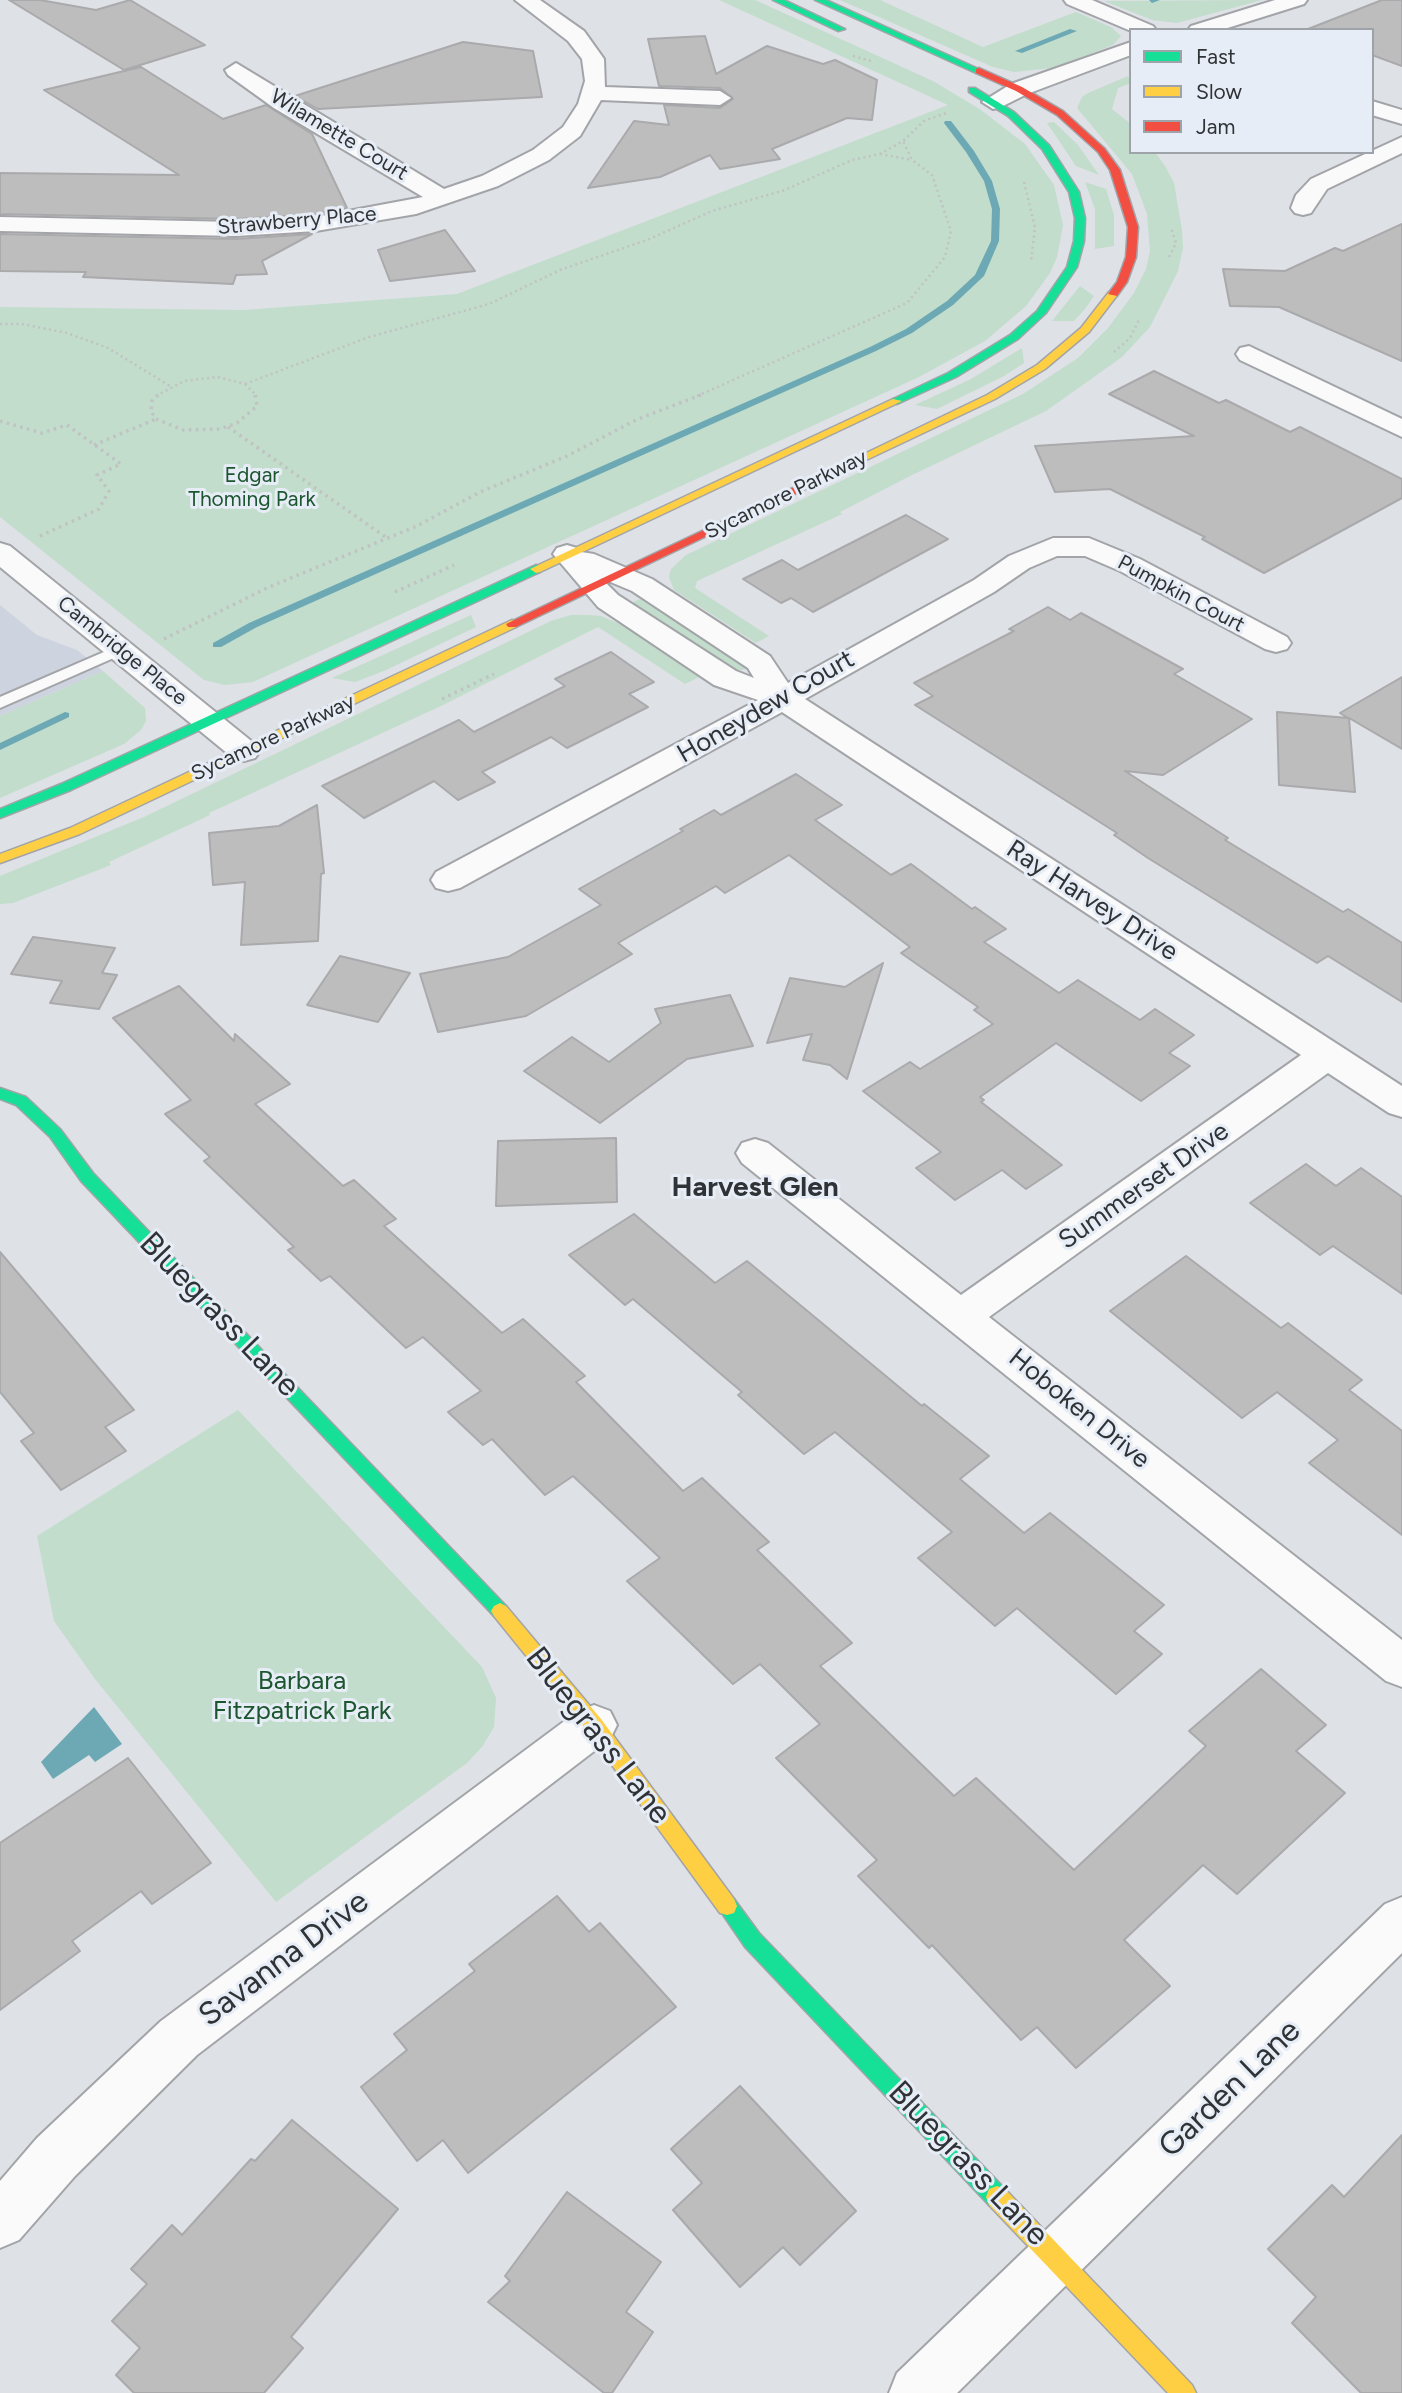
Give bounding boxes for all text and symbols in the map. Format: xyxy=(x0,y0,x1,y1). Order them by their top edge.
legend xyxy=(1129,28,1374,154)
text: Fast xyxy=(1196,44,1236,69)
text: Slow xyxy=(1196,79,1242,104)
street label: Wilamette Court xyxy=(266,84,412,186)
text: Jam xyxy=(1196,114,1235,139)
street label: Strawberry Place xyxy=(216,201,378,241)
street label: Sycamore Parkway xyxy=(701,445,871,545)
park label: Edgar Thoming Park xyxy=(188,463,316,513)
street label: Pumpkin Court xyxy=(1113,550,1249,638)
street label: Cambridge Place xyxy=(52,591,192,711)
street label: Honeydew Court xyxy=(672,644,860,770)
street label: Sycamore Parkway xyxy=(187,689,359,787)
street label: Ray Harvey Drive xyxy=(1000,834,1184,968)
street label: Summerset Drive xyxy=(1053,1116,1235,1256)
district label: Harvest Glen xyxy=(671,1171,839,1205)
street label: Bluegrass Lane xyxy=(131,1225,307,1405)
street label: Hoboken Drive xyxy=(1002,1343,1156,1475)
street label: Bluegrass Lane xyxy=(517,1640,679,1832)
park label: Barbara Fitzpatrick Park xyxy=(213,1665,391,1726)
street label: Savanna Drive xyxy=(192,1883,376,2035)
street label: Garden Lane xyxy=(1151,2012,1309,2166)
street label: Bluegrass Lane xyxy=(880,2074,1056,2254)

